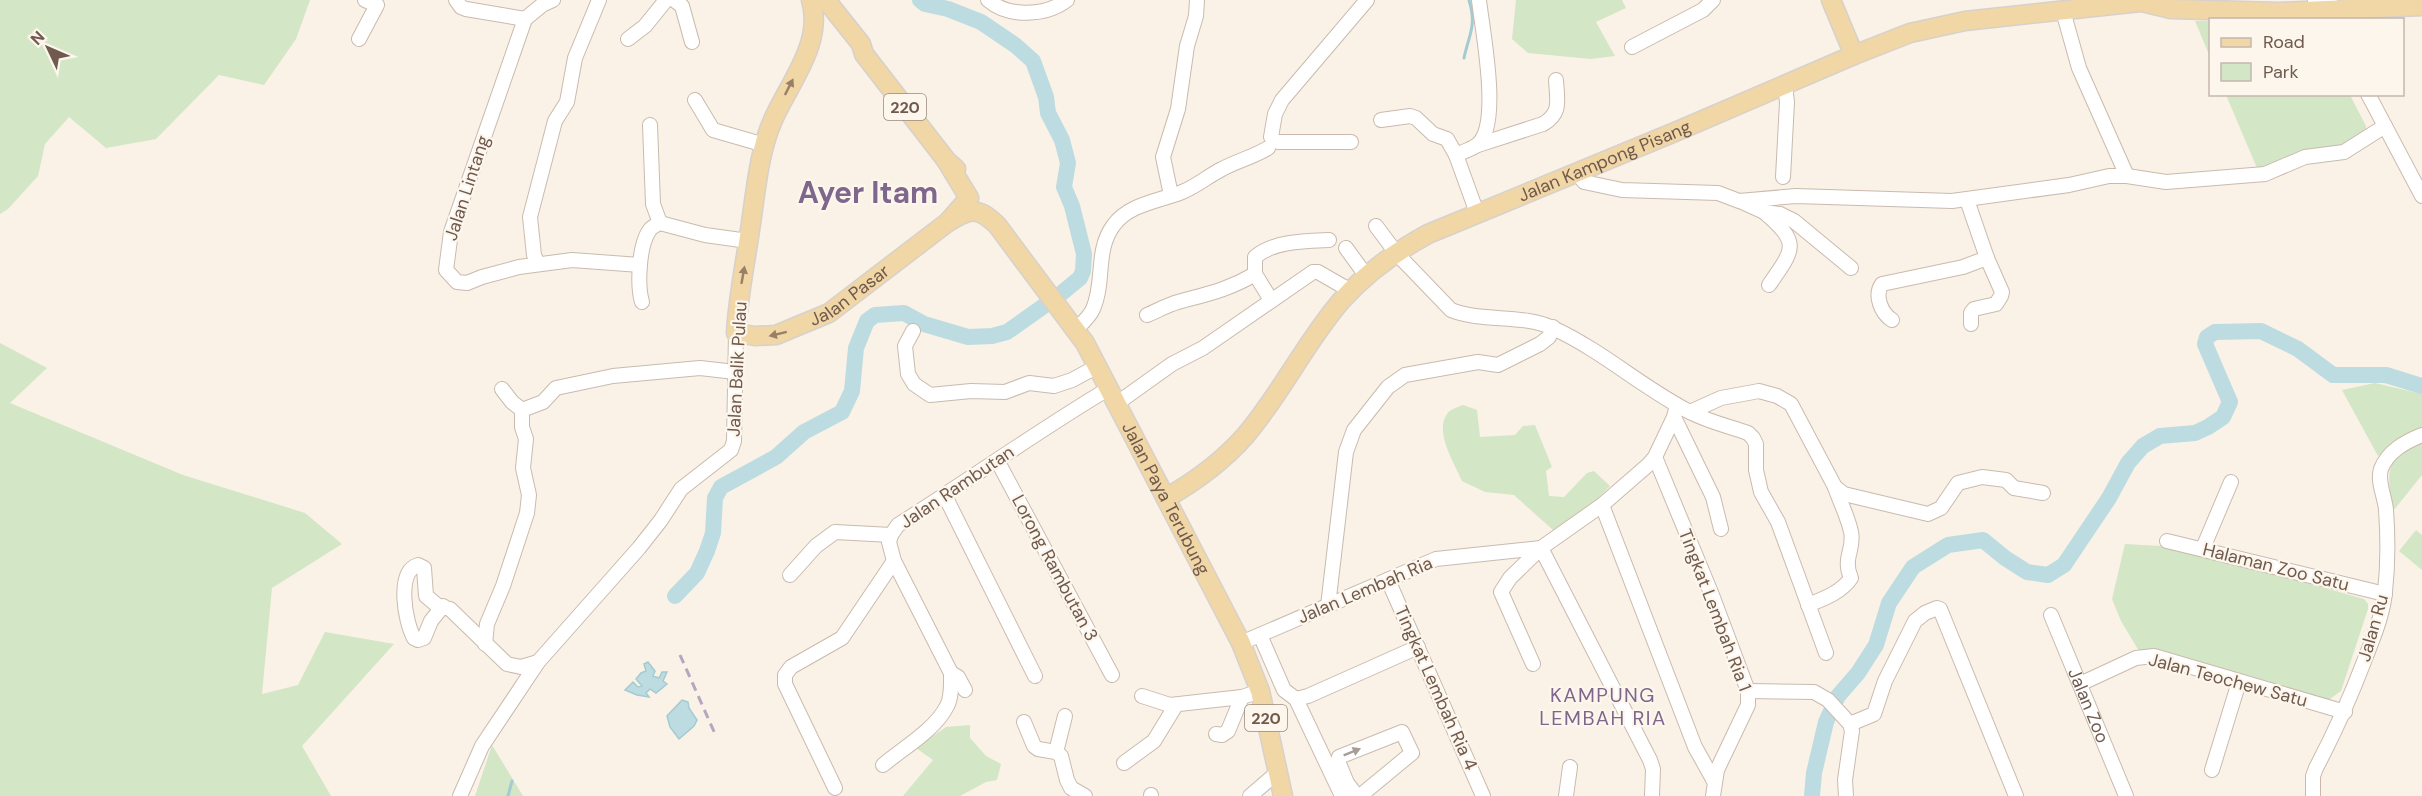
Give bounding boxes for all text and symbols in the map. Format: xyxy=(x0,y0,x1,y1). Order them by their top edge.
north arrow xyxy=(18,18,78,78)
legend xyxy=(2209,18,2404,96)
text: N xyxy=(26,26,49,49)
text: Road xyxy=(2263,30,2305,54)
text: Park xyxy=(2263,60,2299,84)
one-way arrow xyxy=(784,78,794,96)
road number: 220 xyxy=(884,94,926,120)
street label: Jalan Kampong Pisang xyxy=(1515,115,1695,207)
street label: Jalan Lintang xyxy=(439,132,495,244)
district label: Ayer Itam xyxy=(798,173,938,212)
street label: Jalan Pasar xyxy=(806,259,894,332)
one-way arrow xyxy=(739,265,748,284)
street label: Jalan Balik Pulau xyxy=(721,301,753,437)
one-way arrow xyxy=(769,329,787,339)
street label: Jalan Paya Terubung xyxy=(1116,418,1215,579)
street label: Jalan Rambutan xyxy=(895,440,1019,534)
street label: Lorong Rambutan 3 xyxy=(1006,491,1104,645)
street label: Tingkat Lembah Ria 1 xyxy=(1673,525,1757,695)
street label: Halaman Zoo Satu xyxy=(2200,537,2352,597)
street label: Jalan Lembah Ria xyxy=(1294,551,1436,629)
street label: Jalan Ru xyxy=(2352,592,2394,664)
street label: Tingkat Lembah Ria 4 xyxy=(1389,602,1483,774)
street label: Jalan Teochew Satu xyxy=(2146,647,2310,713)
street label: Jalan Zoo xyxy=(2062,664,2115,747)
district label: KAMPUNG LEMBAH RIA xyxy=(1539,682,1667,731)
road number: 220 xyxy=(1245,705,1287,731)
one-way arrow xyxy=(1343,747,1361,756)

